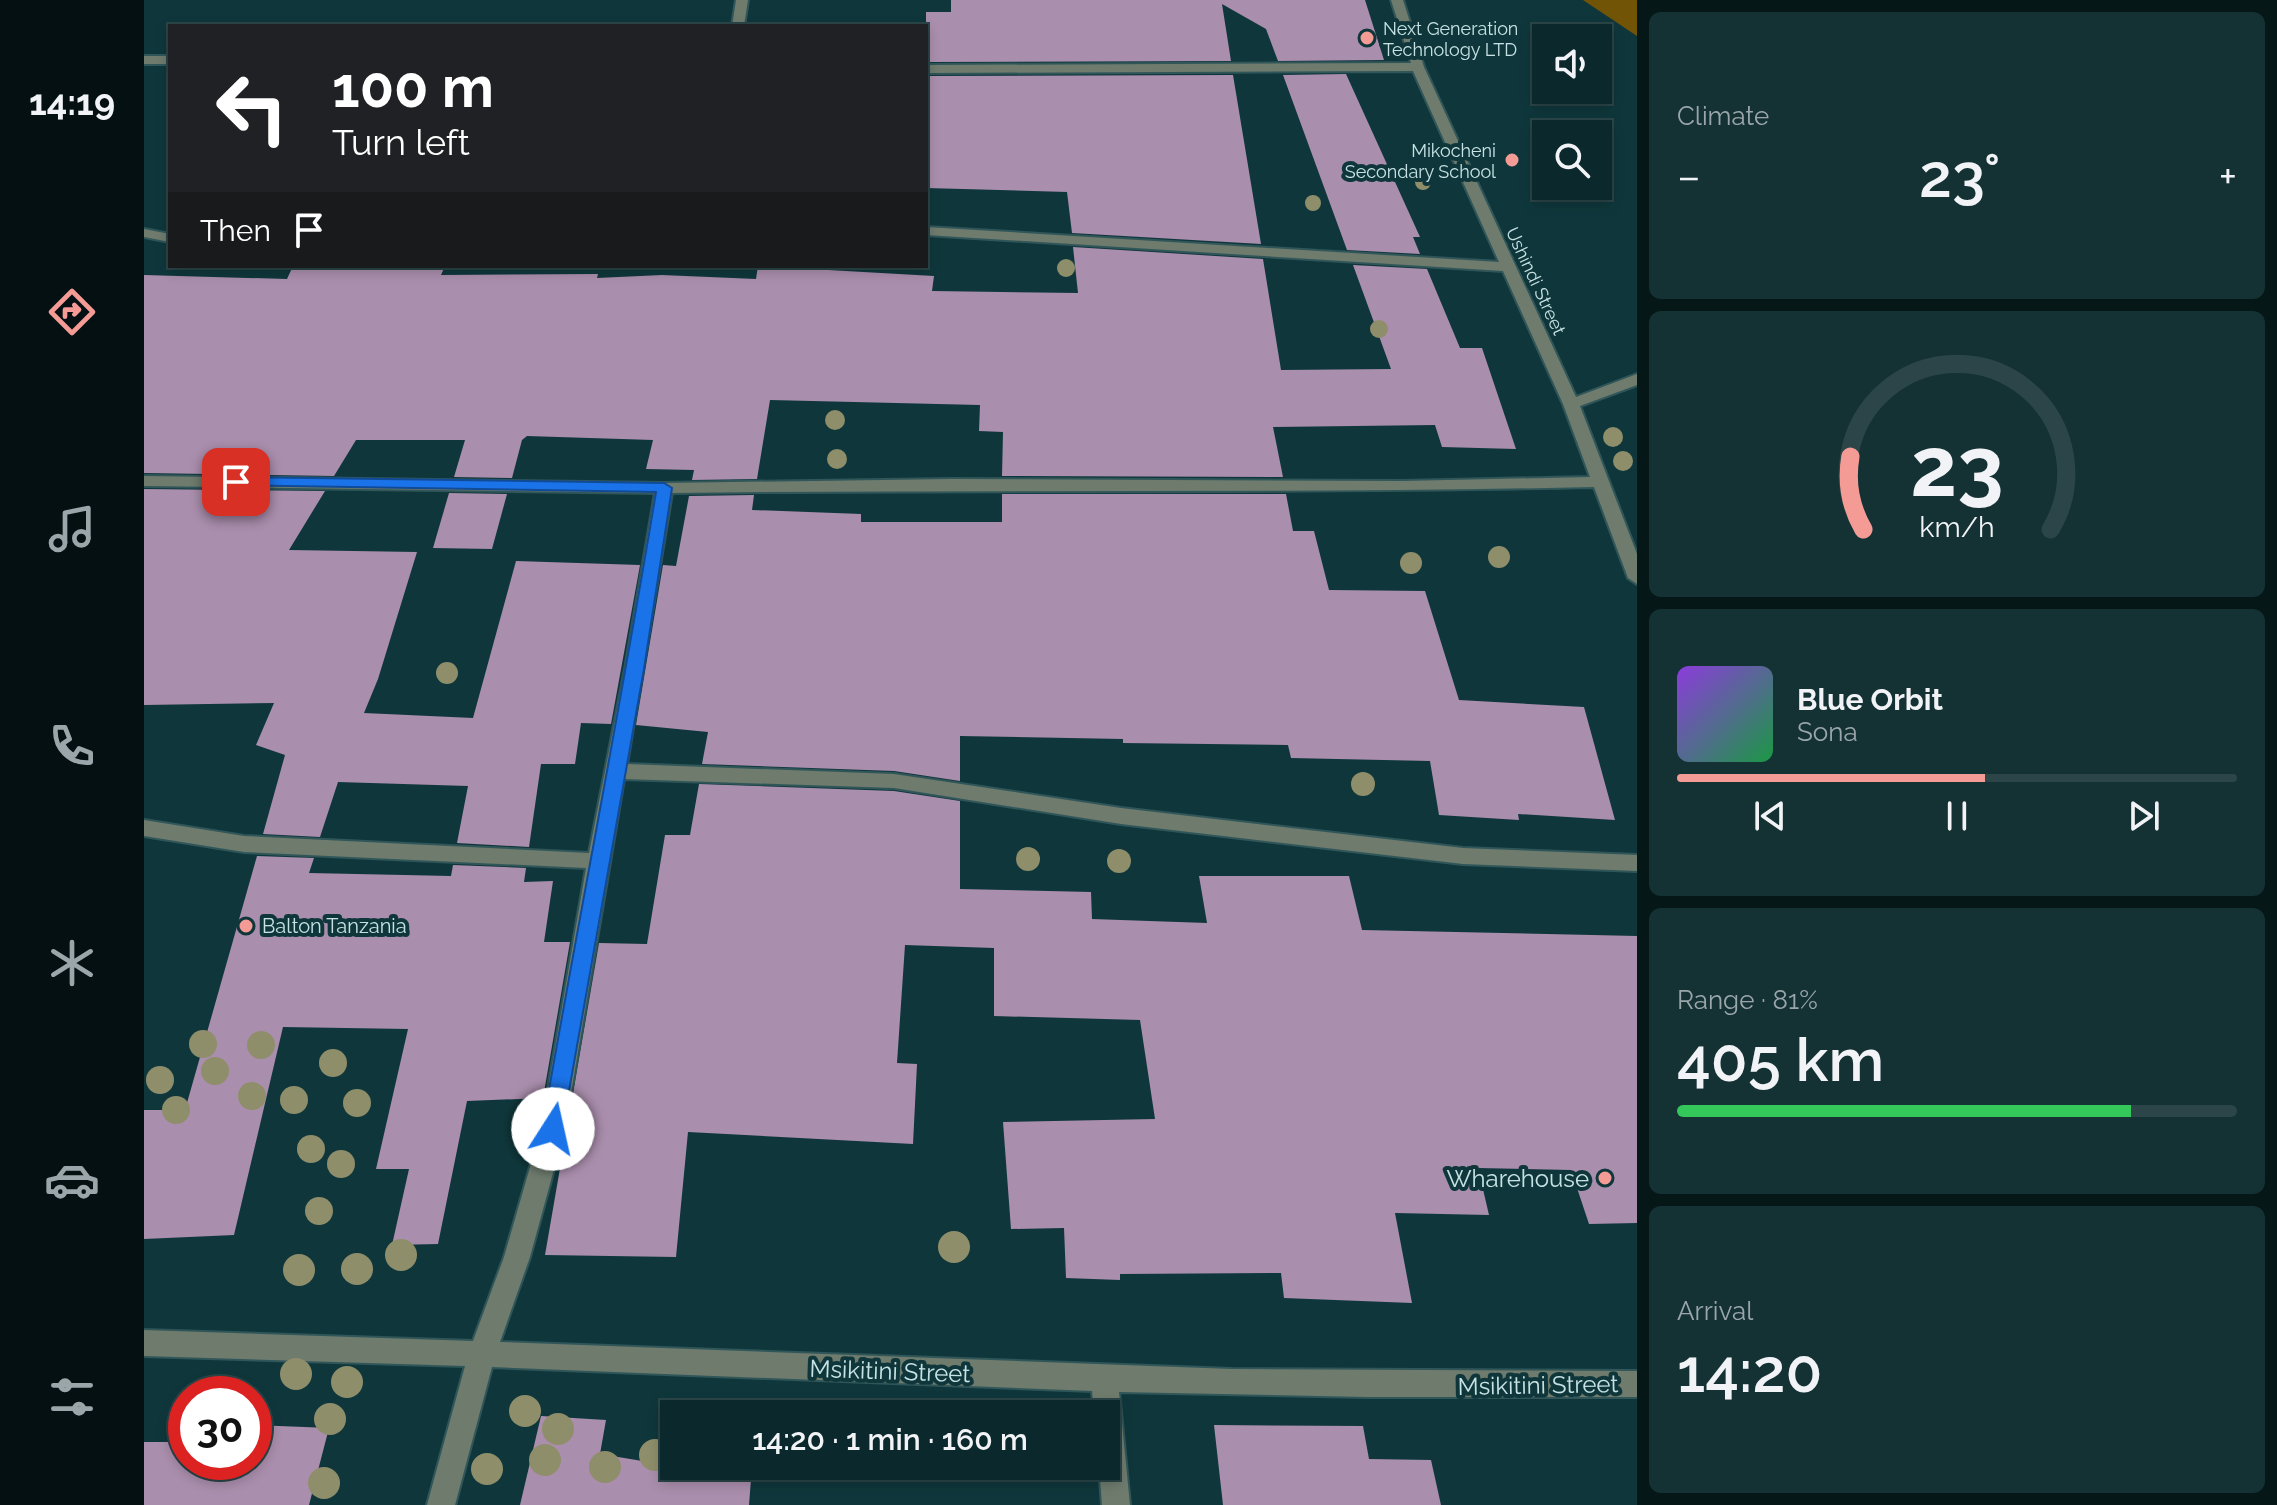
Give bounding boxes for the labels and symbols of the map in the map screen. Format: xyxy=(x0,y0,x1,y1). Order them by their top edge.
place label: Next Generation Technology LTD xyxy=(1383,18,1518,60)
marker: Next Generation Technology LTD xyxy=(1358,29,1376,47)
place label: Mikocheni Secondary School xyxy=(1345,140,1496,182)
marker: Mikocheni Secondary School xyxy=(1503,151,1521,169)
street label: Ushindi Street xyxy=(1502,224,1570,338)
pin xyxy=(202,448,270,516)
place label: Balton Tanzania xyxy=(262,914,407,938)
marker: Balton Tanzania xyxy=(237,917,255,935)
position arrow xyxy=(511,1087,595,1171)
place label: Wharehouse xyxy=(1446,1164,1589,1193)
marker: Wharehouse xyxy=(1596,1169,1614,1187)
street label: Msikitini Street xyxy=(809,1354,971,1388)
street label: Msikitini Street xyxy=(1457,1369,1619,1401)
speed limit sign: 30 xyxy=(168,1376,272,1480)

